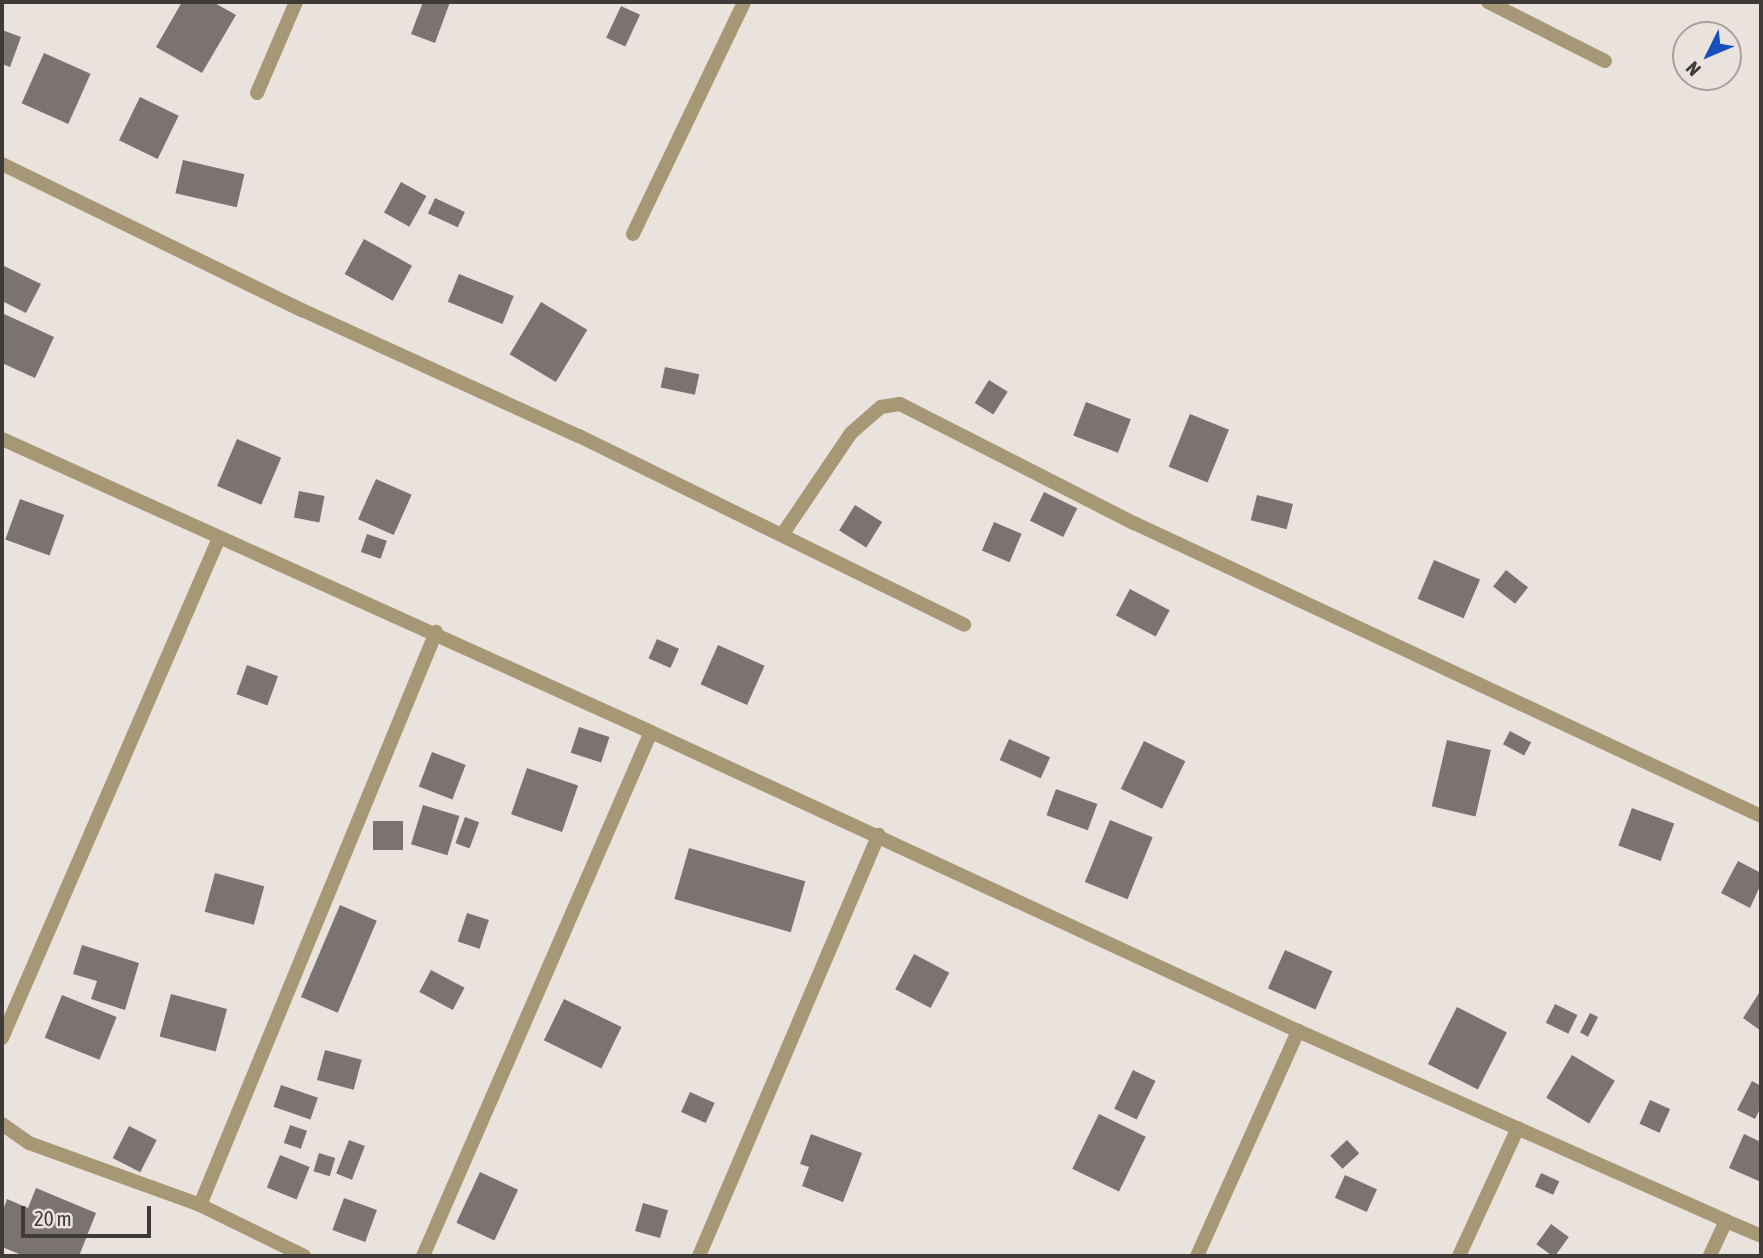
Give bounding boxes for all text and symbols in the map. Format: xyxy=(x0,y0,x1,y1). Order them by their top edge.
north arrow xyxy=(1672,21,1742,91)
text: N xyxy=(1681,57,1705,81)
scale bar xyxy=(24,1192,154,1236)
text: 20 m xyxy=(34,1206,72,1230)

